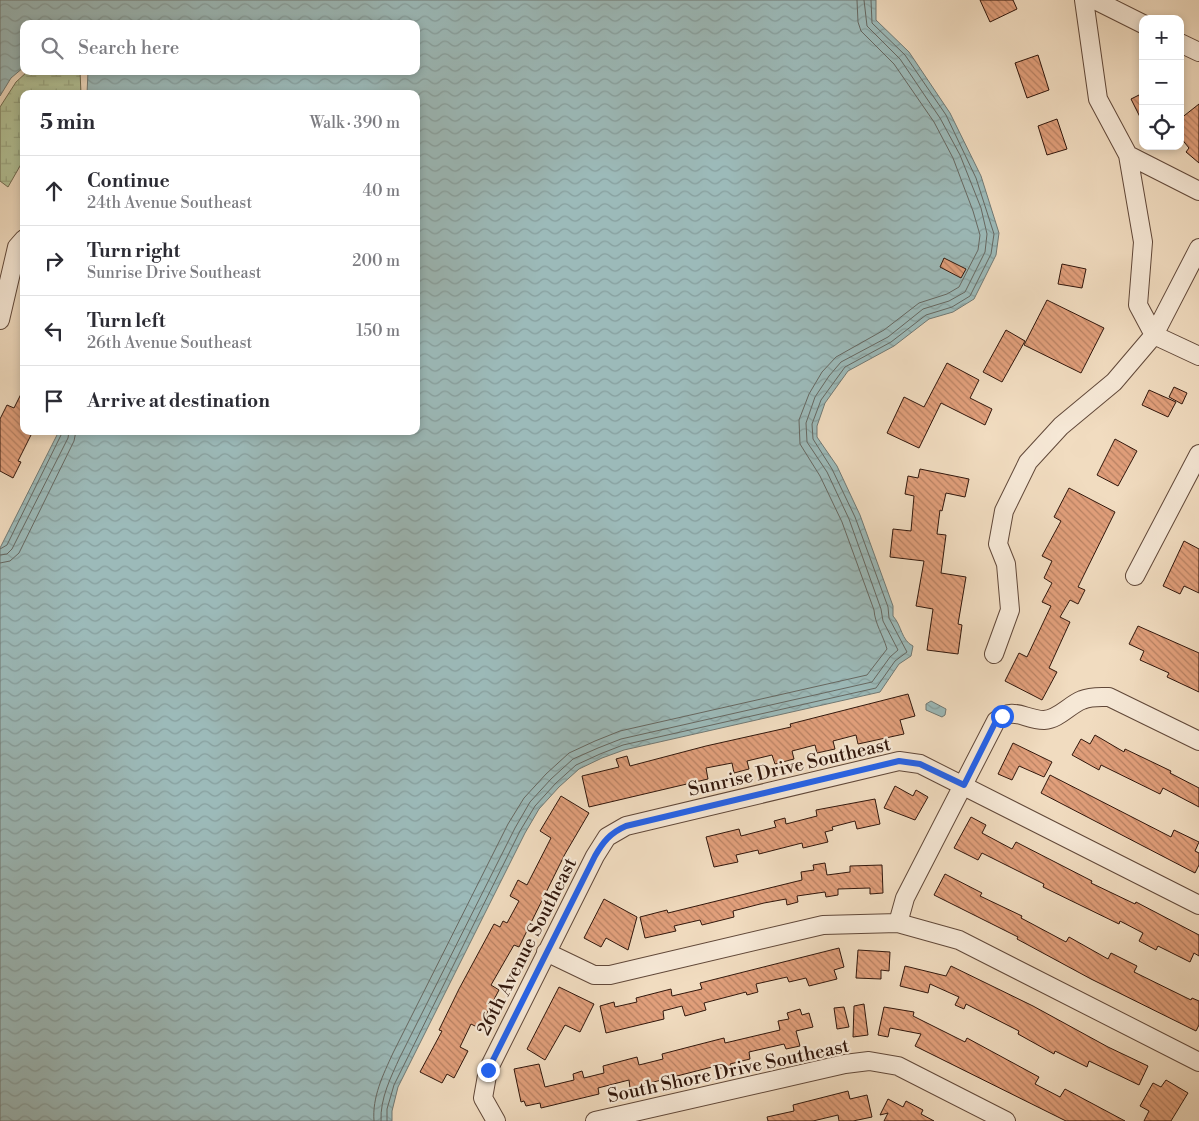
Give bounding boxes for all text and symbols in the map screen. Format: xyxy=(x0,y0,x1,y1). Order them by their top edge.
map controls xyxy=(1139,15,1184,150)
button: + xyxy=(1139,15,1184,60)
search box xyxy=(20,20,420,75)
icon: search xyxy=(38,34,66,62)
text: Search here xyxy=(78,36,179,60)
button: − xyxy=(1139,60,1184,105)
button: locate xyxy=(1139,105,1184,150)
text: 5 min xyxy=(40,110,95,136)
text: Walk · 390 m xyxy=(310,113,400,133)
text: Continue xyxy=(87,169,170,193)
icon: ahead xyxy=(40,177,68,205)
text: 40 m xyxy=(363,181,400,201)
text: 24th Avenue Southeast xyxy=(87,193,252,213)
text: Turn right xyxy=(87,239,180,263)
icon: right xyxy=(40,247,68,275)
text: 200 m xyxy=(352,251,400,271)
text: Sunrise Drive Southeast xyxy=(87,263,261,283)
text: Turn left xyxy=(87,309,166,333)
icon: left xyxy=(40,317,68,345)
text: 150 m xyxy=(356,321,400,341)
text: 26th Avenue Southeast xyxy=(87,333,252,353)
icon: arrive xyxy=(40,387,68,415)
text: Arrive at destination xyxy=(87,389,270,413)
route start xyxy=(991,705,1014,728)
street label: Sunrise Drive Southeast xyxy=(686,732,893,802)
street label: 26th Avenue Southeast xyxy=(472,853,582,1039)
street label: South Shore Drive Southeast xyxy=(605,1034,852,1108)
route end xyxy=(477,1059,500,1082)

